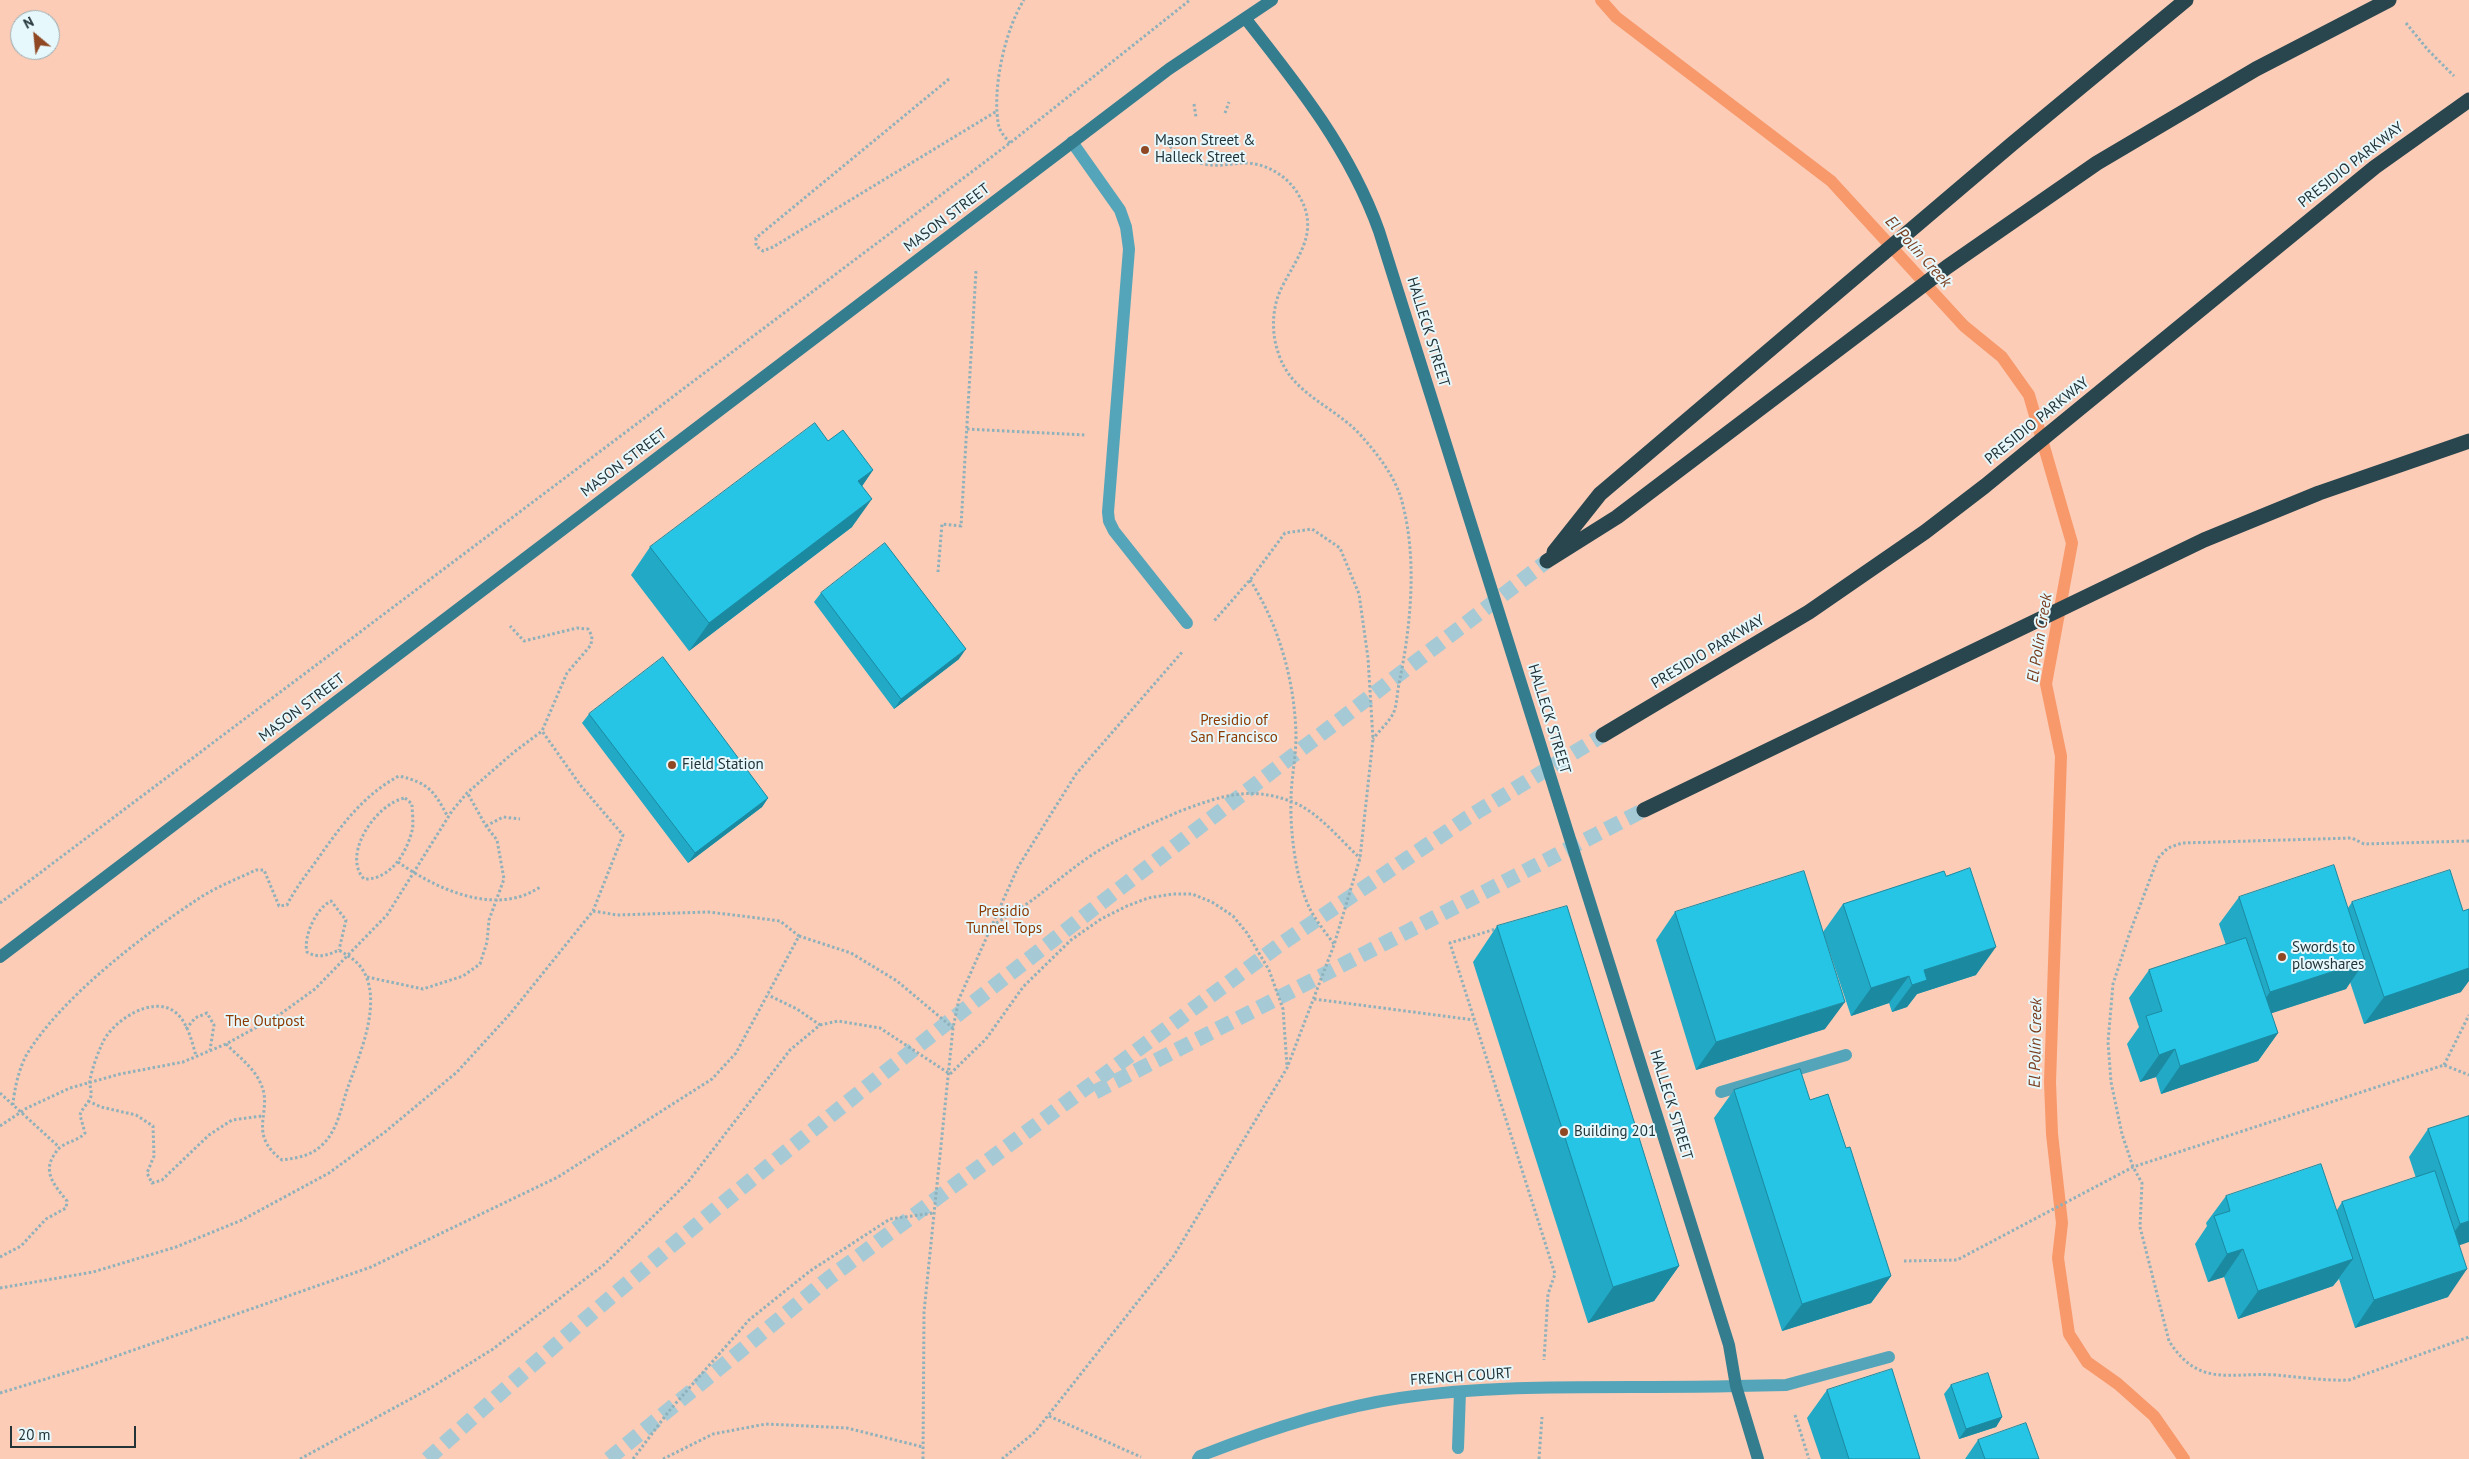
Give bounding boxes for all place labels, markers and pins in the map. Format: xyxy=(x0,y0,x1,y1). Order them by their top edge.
place label: Mason Street & Halleck Street xyxy=(1155,132,1255,167)
marker: Mason Street & Halleck Street xyxy=(1139,144,1151,156)
place label: Field Station xyxy=(682,756,764,774)
marker: Field Station xyxy=(666,759,678,771)
place label: Swords to plowshares xyxy=(2292,939,2364,974)
marker: Swords to plowshares xyxy=(2276,951,2288,963)
place label: Building 201 xyxy=(1574,1123,1656,1141)
marker: Building 201 xyxy=(1558,1126,1570,1138)

